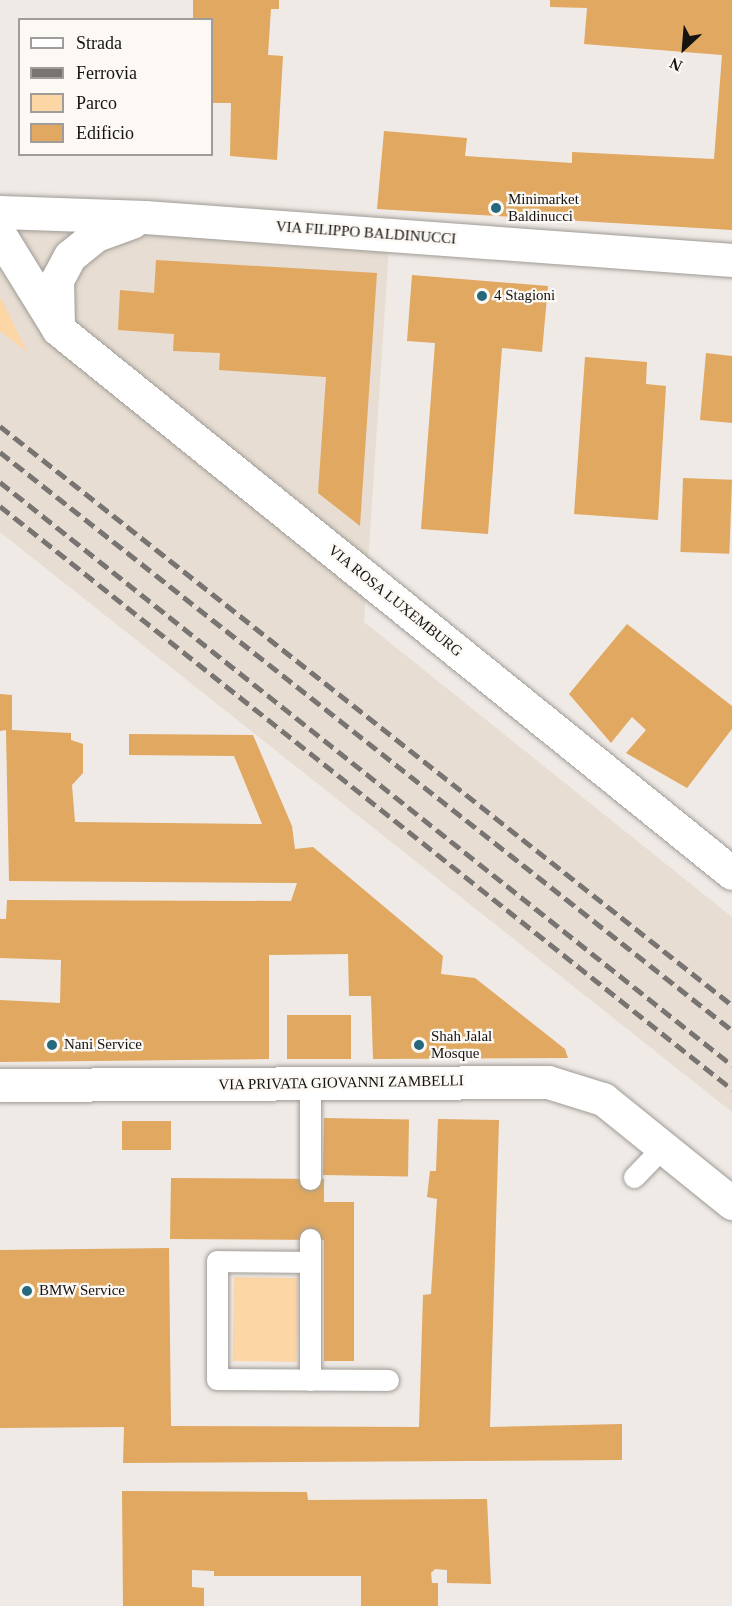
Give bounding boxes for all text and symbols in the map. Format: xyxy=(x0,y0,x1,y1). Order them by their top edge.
legend xyxy=(18,18,213,156)
north arrow xyxy=(654,18,714,78)
text: Strada xyxy=(76,33,122,53)
text: N xyxy=(667,54,685,75)
text: Ferrovia xyxy=(76,63,137,83)
text: Parco xyxy=(76,93,117,113)
text: Edificio xyxy=(76,123,134,143)
place label: Minimarket Baldinucci xyxy=(508,190,579,225)
marker: Minimarket Baldinucci xyxy=(489,201,503,215)
street label: VIA FILIPPO BALDINUCCI xyxy=(275,218,457,248)
place label: 4 Stagioni xyxy=(494,287,555,305)
marker: 4 Stagioni xyxy=(475,289,489,303)
street label: VIA ROSA LUXEMBURG xyxy=(324,541,466,661)
place label: Shah Jalal Mosque xyxy=(431,1027,492,1062)
place label: Nani Service xyxy=(64,1036,142,1054)
marker: Nani Service xyxy=(45,1038,59,1052)
marker: Shah Jalal Mosque xyxy=(412,1038,426,1052)
street label: VIA PRIVATA GIOVANNI ZAMBELLI xyxy=(217,1072,465,1094)
place label: BMW Service xyxy=(39,1282,125,1300)
marker: BMW Service xyxy=(20,1284,34,1298)

